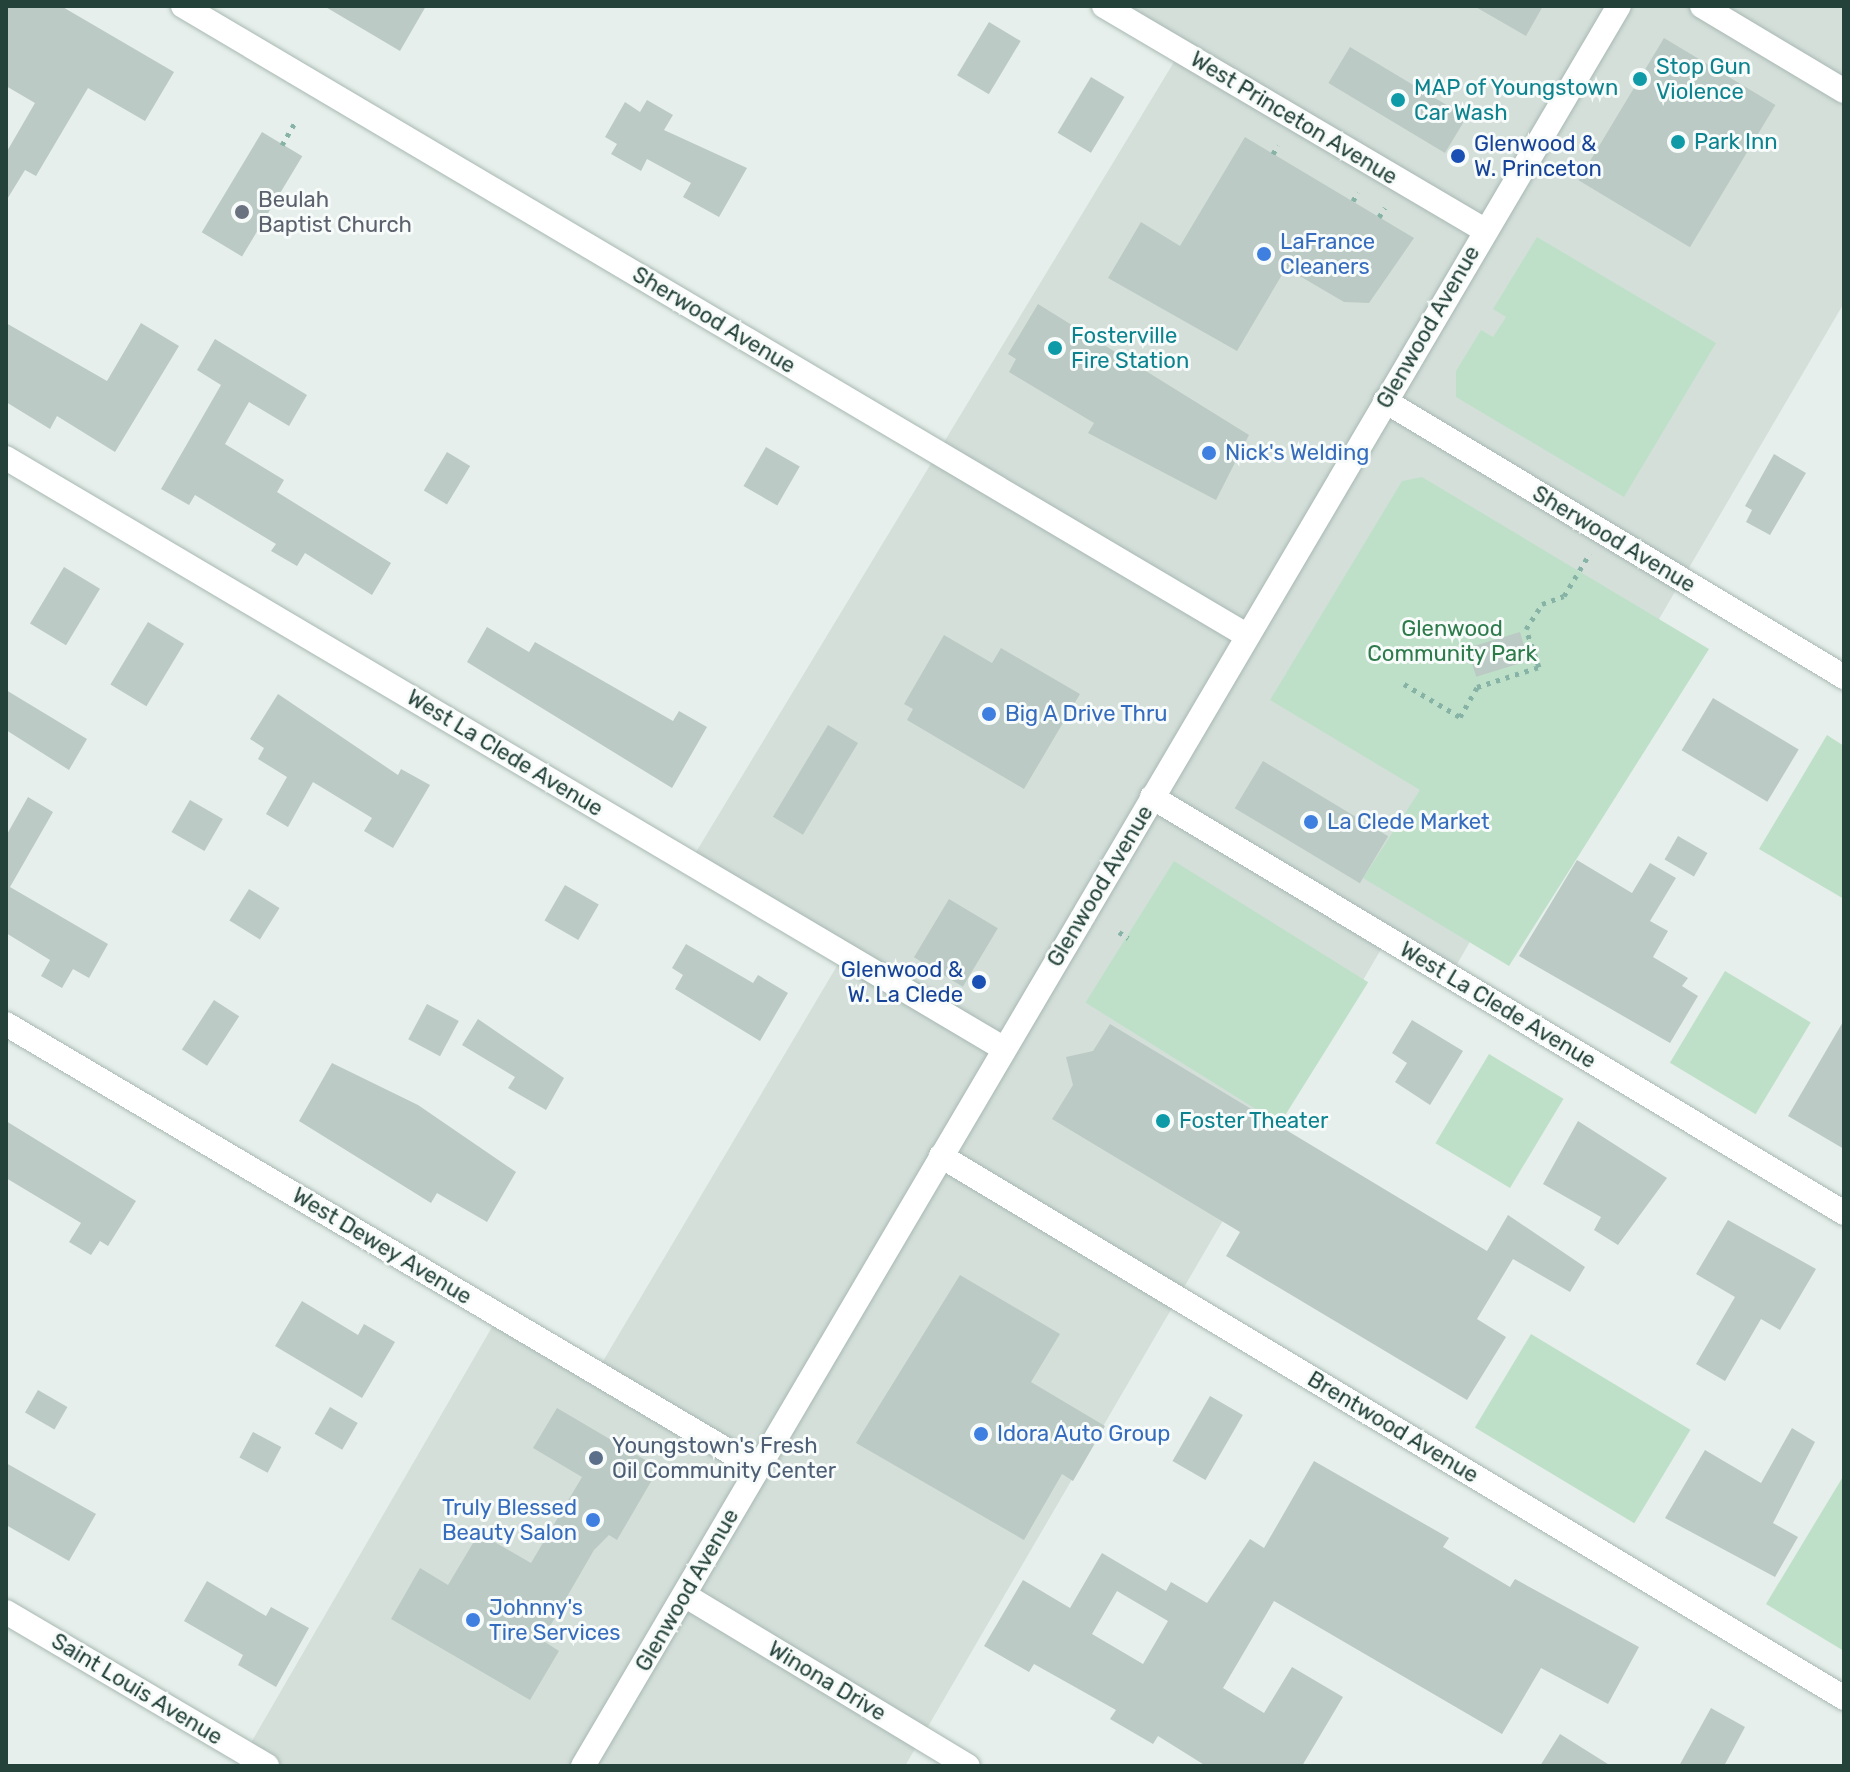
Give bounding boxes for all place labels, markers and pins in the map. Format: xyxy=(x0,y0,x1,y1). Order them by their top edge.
place label: Stop Gun Violence xyxy=(1656,53,1751,104)
marker: Stop Gun Violence xyxy=(1631,70,1649,88)
place label: MAP of Youngstown Car Wash xyxy=(1414,74,1620,126)
marker: MAP of Youngstown Car Wash xyxy=(1389,91,1407,109)
place label: Park Inn xyxy=(1694,129,1778,155)
place label: Glenwood & W. Princeton xyxy=(1474,130,1602,182)
marker: Park Inn xyxy=(1669,133,1687,151)
marker: Glenwood & W. Princeton xyxy=(1449,147,1467,165)
place label: Beulah Baptist Church xyxy=(258,186,412,238)
marker: Beulah Baptist Church xyxy=(233,203,251,221)
place label: LaFrance Cleaners xyxy=(1280,228,1375,280)
marker: LaFrance Cleaners xyxy=(1255,245,1273,263)
place label: Fosterville Fire Station xyxy=(1071,322,1189,374)
marker: Fosterville Fire Station xyxy=(1046,339,1064,357)
place label: Nick's Welding xyxy=(1225,440,1370,466)
marker: Nick's Welding xyxy=(1200,444,1218,462)
place label: Big A Drive Thru xyxy=(1005,701,1169,727)
marker: Big A Drive Thru xyxy=(980,705,998,723)
place label: La Clede Market xyxy=(1327,809,1490,835)
marker: La Clede Market xyxy=(1302,813,1320,831)
place label: Glenwood & W. La Clede xyxy=(841,956,963,1008)
marker: Glenwood & W. La Clede xyxy=(970,973,988,991)
place label: Foster Theater xyxy=(1179,1108,1329,1134)
marker: Foster Theater xyxy=(1154,1112,1172,1130)
place label: Idora Auto Group xyxy=(997,1421,1171,1447)
marker: Idora Auto Group xyxy=(972,1425,990,1443)
place label: Youngstown's Fresh Oil Community Center xyxy=(612,1432,837,1484)
marker: Youngstown's Fresh Oil Community Center xyxy=(587,1449,605,1467)
place label: Truly Blessed Beauty Salon xyxy=(441,1494,577,1546)
marker: Truly Blessed Beauty Salon xyxy=(584,1511,602,1529)
place label: Johnny's Tire Services xyxy=(489,1594,620,1646)
marker: Johnny's Tire Services xyxy=(464,1611,482,1629)

